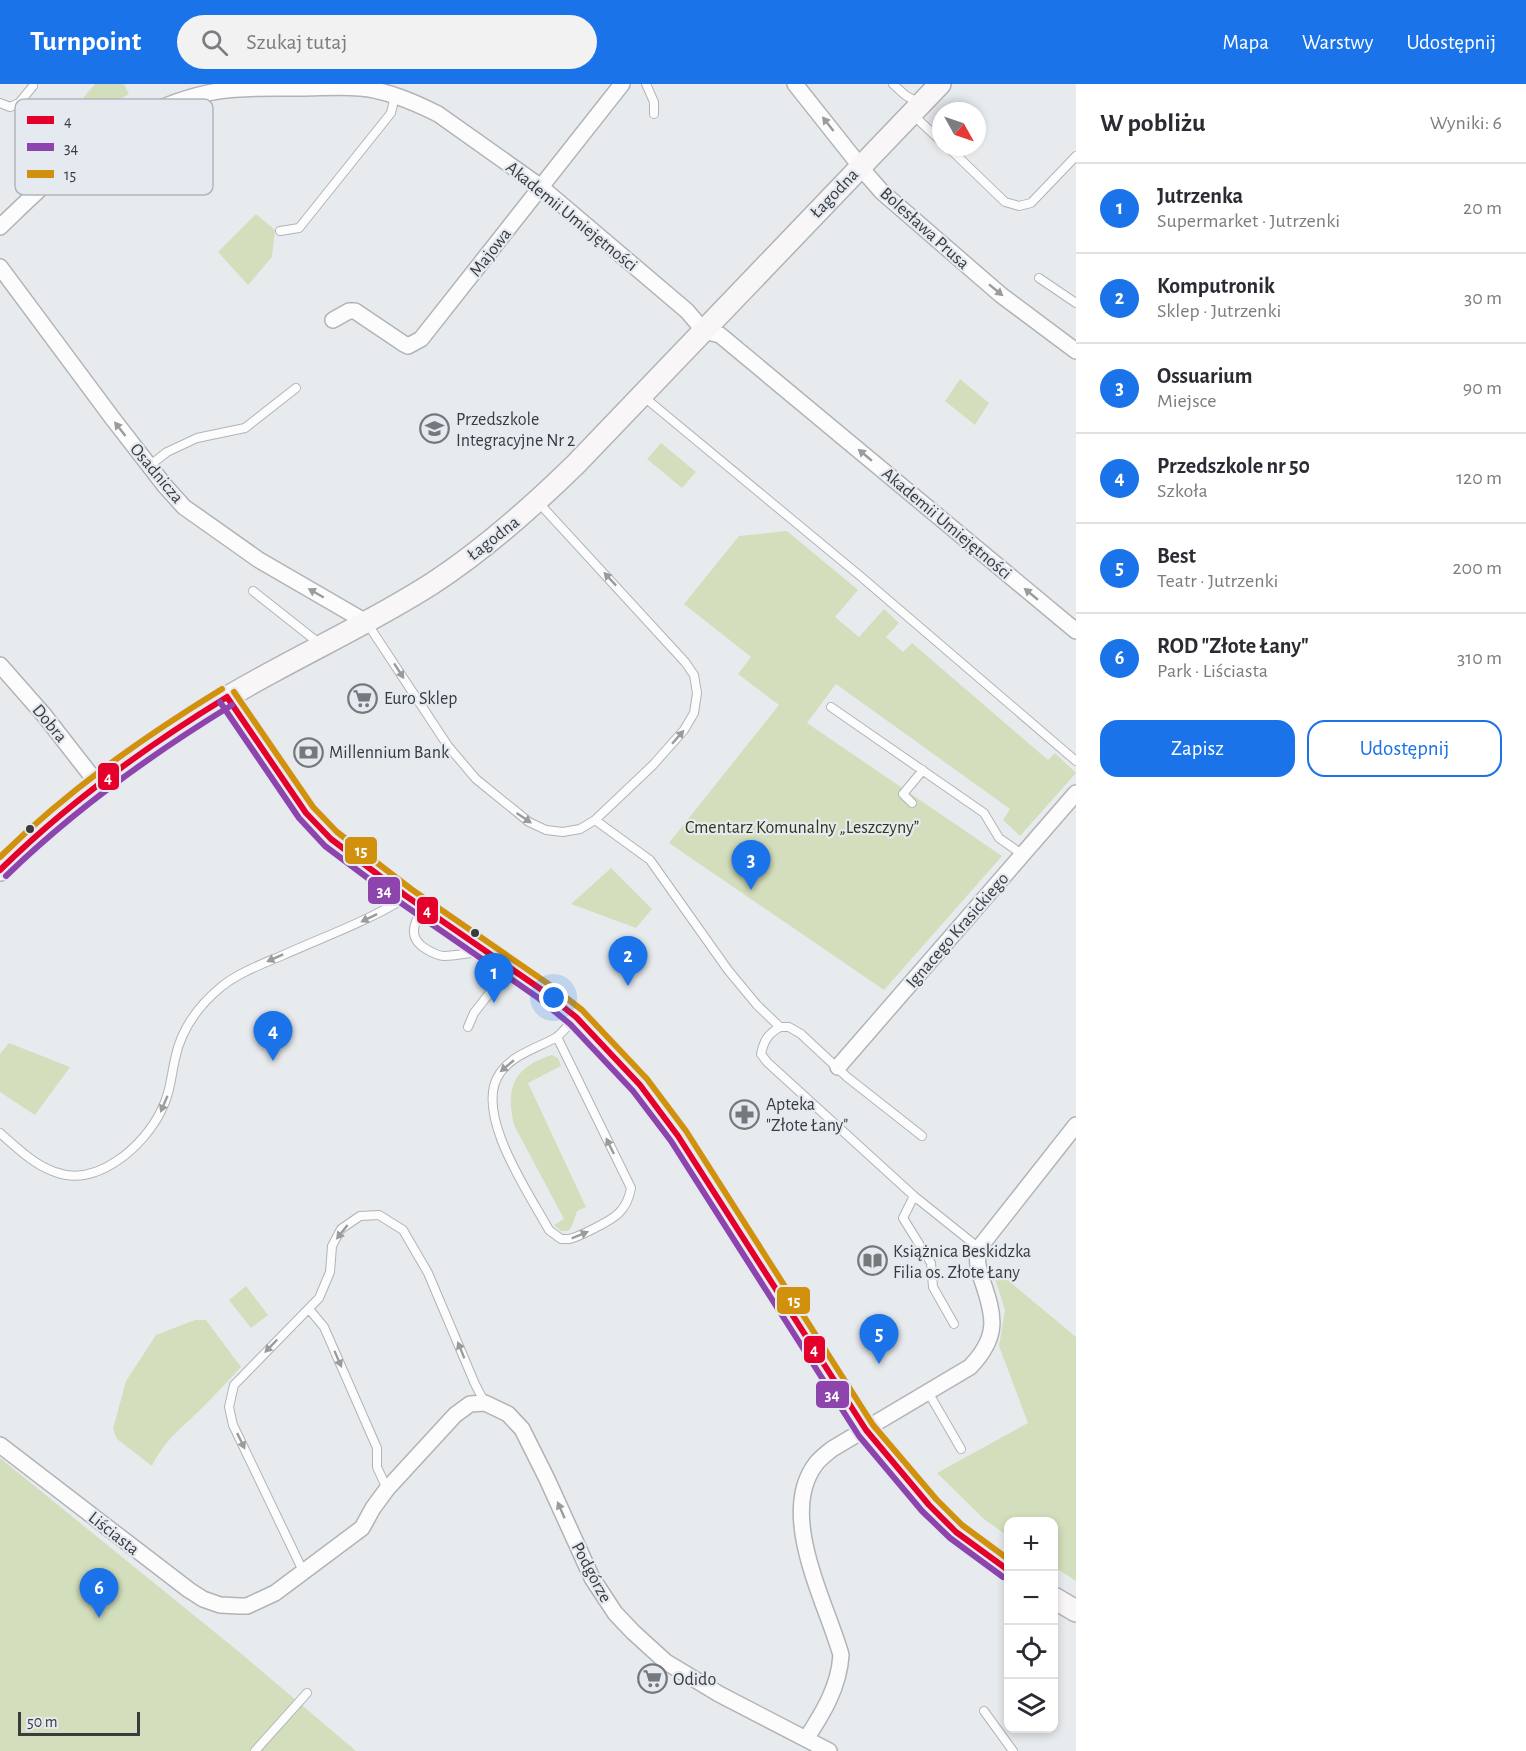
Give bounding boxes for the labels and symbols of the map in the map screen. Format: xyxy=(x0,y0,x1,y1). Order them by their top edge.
legend xyxy=(15,99,213,195)
north arrow xyxy=(932,102,986,156)
text: 4 xyxy=(64,113,72,129)
one-way arrow xyxy=(823,117,835,132)
text: 34 xyxy=(64,140,79,156)
street label: Akademii Umiejętności xyxy=(502,158,640,275)
street label: Łagodna xyxy=(807,166,862,222)
text: 15 xyxy=(64,167,76,183)
street label: Bolesława Prusa xyxy=(876,184,972,273)
street label: Majowa xyxy=(467,225,515,280)
one-way arrow xyxy=(988,284,1004,297)
place label: Przedszkole Integracyjne Nr 2 xyxy=(456,411,575,450)
school or university icon: Przedszkole Integracyjne Nr 2 xyxy=(419,413,451,445)
one-way arrow xyxy=(114,421,127,437)
street label: Osadnicza xyxy=(126,440,186,507)
one-way arrow xyxy=(857,449,873,462)
street label: Akademii Umiejętności xyxy=(878,464,1015,583)
street label: Łagodna xyxy=(464,513,523,565)
one-way arrow xyxy=(603,572,617,586)
one-way arrow xyxy=(308,587,324,598)
one-way arrow xyxy=(1023,587,1039,600)
one-way arrow xyxy=(393,663,404,679)
supermarket icon: Euro Sklep xyxy=(347,682,379,714)
place label: Euro Sklep xyxy=(384,690,457,708)
street label: Dobra xyxy=(28,701,70,746)
one-way arrow xyxy=(671,730,684,745)
bank icon: Millennium Bank xyxy=(292,736,324,768)
place label: Millennium Bank xyxy=(329,744,450,762)
line badge: 4 xyxy=(97,762,120,791)
text: 4 xyxy=(104,770,112,786)
one-way arrow xyxy=(516,812,532,823)
park label: Cmentarz Komunalny „Leszczyny” xyxy=(685,819,919,837)
unlabelled marker xyxy=(24,823,36,835)
line badge: 15 xyxy=(344,836,378,865)
pin: 3 xyxy=(732,840,771,890)
text: 15 xyxy=(355,843,367,859)
street label: Ignacego Krasickiego xyxy=(903,869,1013,992)
line badge: 34 xyxy=(367,876,401,905)
text: 34 xyxy=(377,883,391,899)
line badge: 4 xyxy=(416,896,439,925)
text: 4 xyxy=(423,903,431,919)
one-way arrow xyxy=(360,914,377,923)
unlabelled marker xyxy=(469,927,481,939)
pin: 2 xyxy=(608,936,648,986)
one-way arrow xyxy=(265,953,283,963)
pin: 1 xyxy=(474,954,514,1003)
your location xyxy=(539,983,568,1012)
pin: 4 xyxy=(254,1012,292,1061)
one-way arrow xyxy=(499,1060,515,1073)
one-way arrow xyxy=(159,1095,168,1113)
place label: Apteka "Złote Łany" xyxy=(766,1096,848,1135)
pharmacy icon: Apteka "Złote Łany" xyxy=(729,1098,761,1130)
one-way arrow xyxy=(605,1137,615,1154)
one-way arrow xyxy=(335,1224,348,1240)
one-way arrow xyxy=(571,1230,589,1240)
place label: Książnica Beskidzka Filia os. Złote Łany xyxy=(893,1243,1031,1282)
library icon: Książnica Beskidzka Filia os. Złote Łany xyxy=(856,1245,888,1277)
line badge: 15 xyxy=(776,1286,811,1315)
text: 15 xyxy=(788,1293,800,1309)
pin: 5 xyxy=(860,1314,898,1364)
line badge: 4 xyxy=(803,1335,826,1364)
one-way arrow xyxy=(264,1339,278,1353)
one-way arrow xyxy=(456,1341,465,1359)
text: 4 xyxy=(810,1342,818,1358)
one-way arrow xyxy=(333,1351,343,1369)
line badge: 34 xyxy=(815,1380,850,1409)
text: 34 xyxy=(825,1387,839,1403)
one-way arrow xyxy=(235,1432,245,1450)
one-way arrow xyxy=(557,1501,566,1518)
street label: Liściasta xyxy=(85,1509,142,1559)
street label: Podgórze xyxy=(568,1539,614,1606)
pin: 6 xyxy=(80,1568,118,1618)
supermarket icon: Odido xyxy=(636,1663,668,1695)
place label: Odido xyxy=(673,1671,716,1689)
scale bar xyxy=(18,1709,140,1736)

